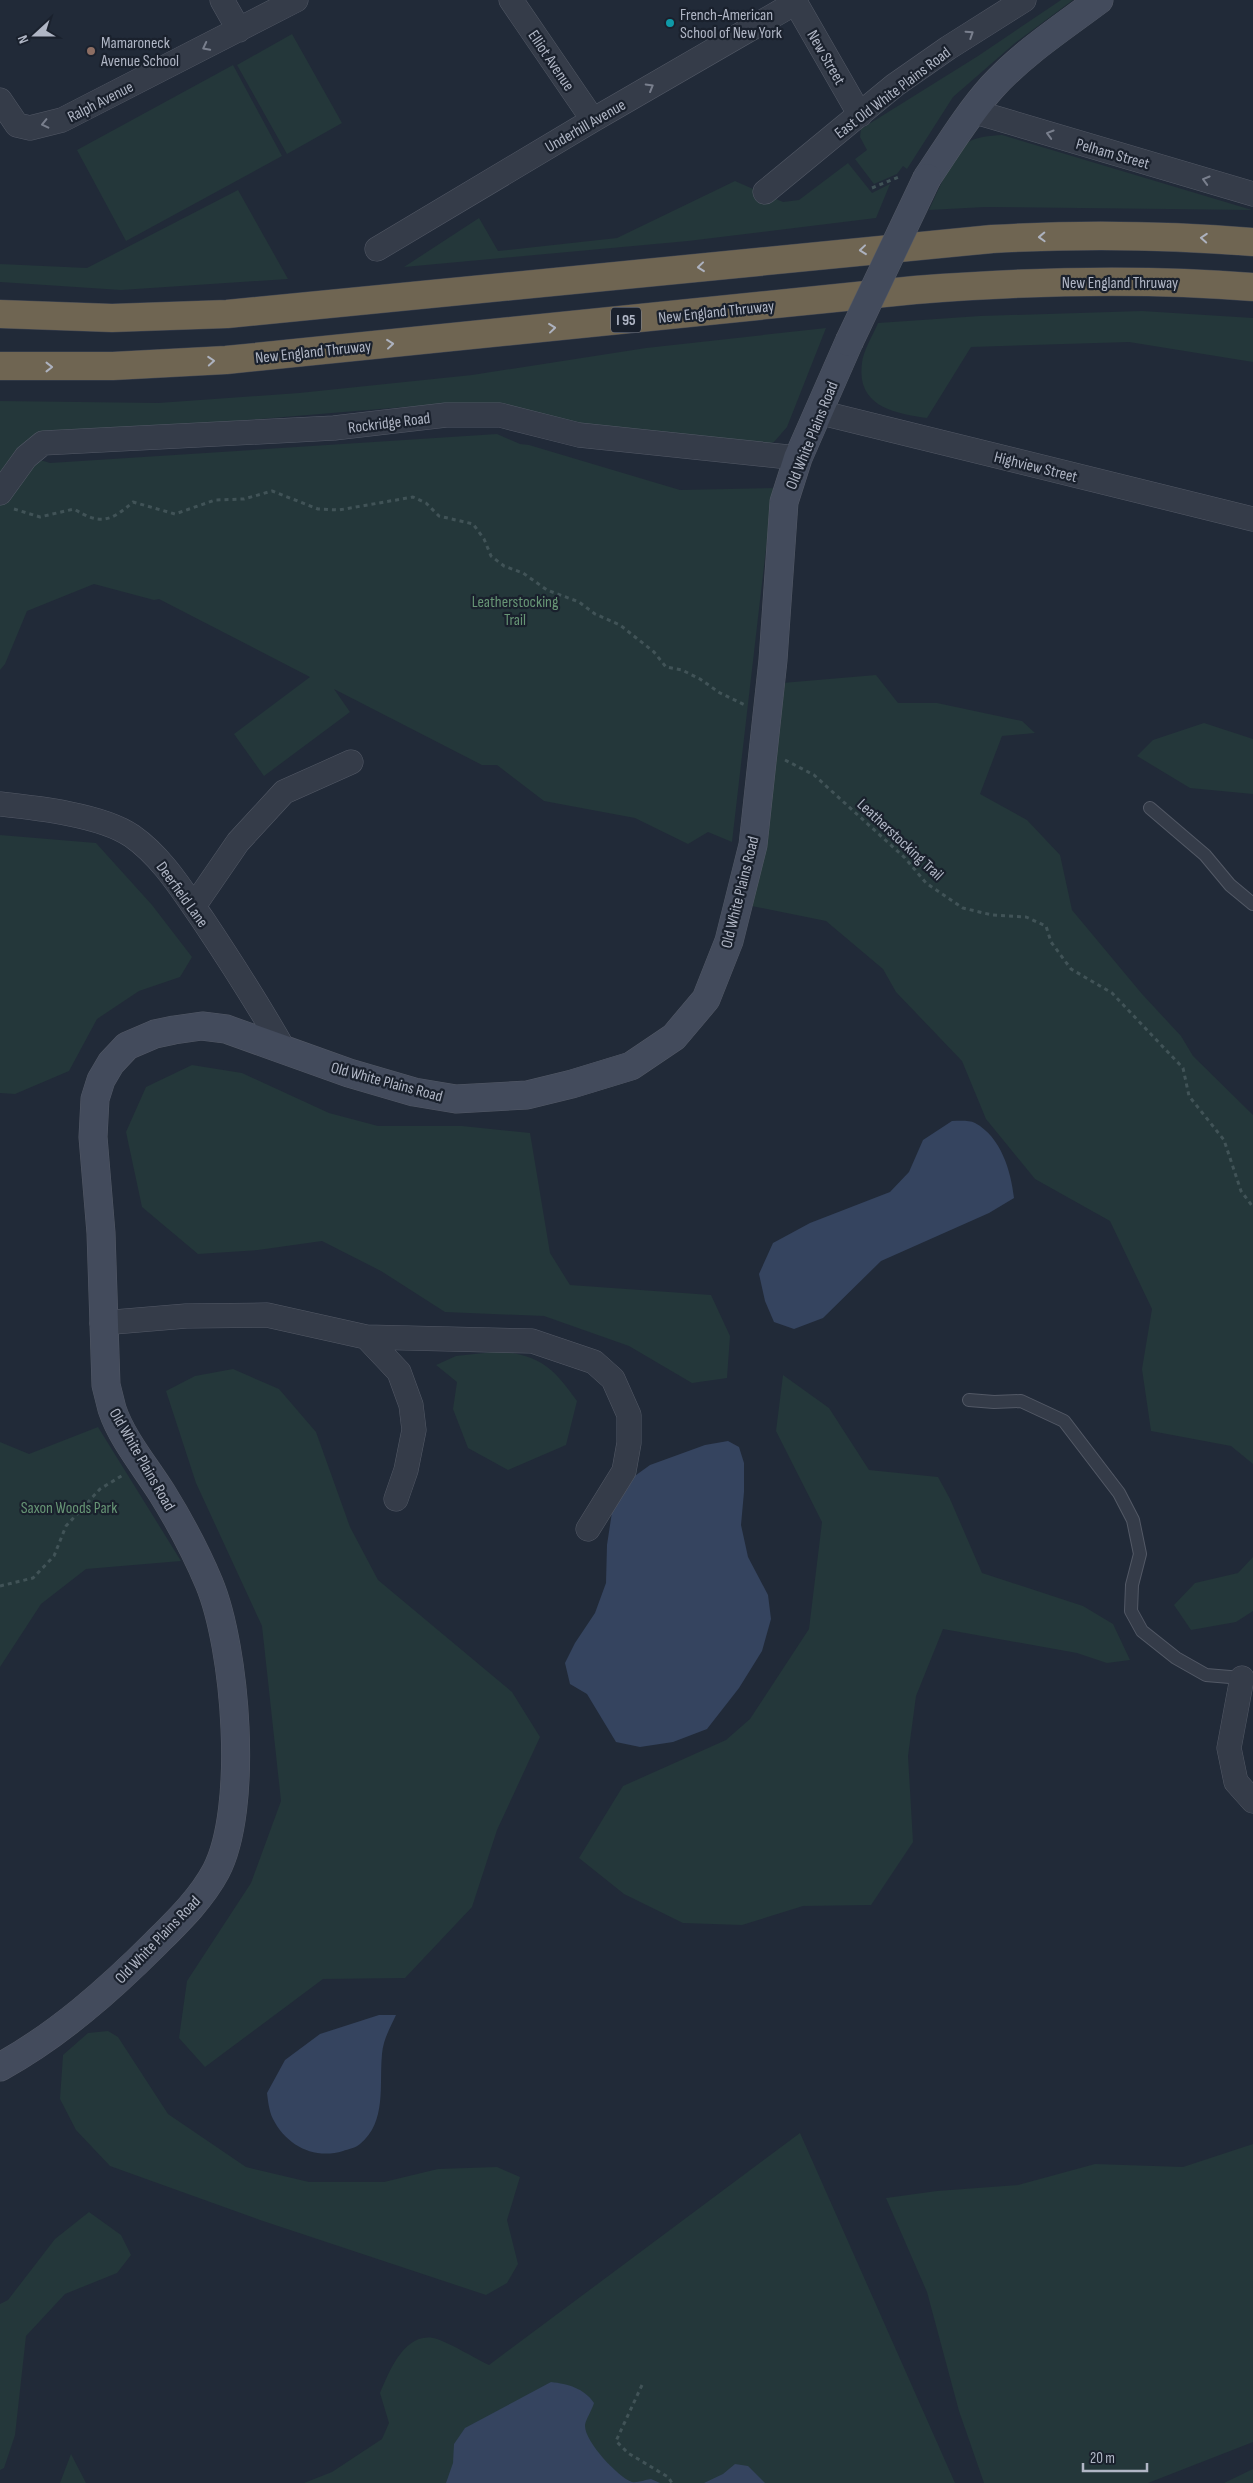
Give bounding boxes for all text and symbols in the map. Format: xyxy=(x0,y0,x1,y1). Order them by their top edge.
place label: French-American School of New York xyxy=(680,6,782,43)
north arrow xyxy=(10,10,60,60)
marker: French-American School of New York xyxy=(664,17,676,29)
street label: Elliot Avenue xyxy=(524,27,578,95)
street label: New Street xyxy=(803,27,849,89)
one-way arrow xyxy=(964,31,973,41)
text: N xyxy=(14,33,33,46)
place label: Mamaroneck Avenue School xyxy=(100,34,179,71)
one-way arrow xyxy=(203,41,212,51)
street label: East Old White Plains Road xyxy=(831,43,955,143)
marker: Mamaroneck Avenue School xyxy=(85,45,97,57)
street label: Ralph Avenue xyxy=(65,78,137,127)
one-way arrow xyxy=(645,84,654,94)
street label: Underhill Avenue xyxy=(542,96,629,157)
one-way arrow xyxy=(40,118,49,129)
one-way arrow xyxy=(1047,130,1055,140)
street label: Pelham Street xyxy=(1074,135,1152,174)
one-way arrow xyxy=(1203,176,1211,186)
one-way arrow xyxy=(1038,231,1046,242)
one-way arrow xyxy=(1200,233,1208,244)
one-way arrow xyxy=(858,244,866,255)
one-way arrow xyxy=(697,261,705,272)
street label: New England Thruway xyxy=(1062,274,1178,293)
street label: New England Thruway xyxy=(657,297,775,328)
road number: I 95 xyxy=(611,308,641,332)
one-way arrow xyxy=(548,322,556,333)
street label: New England Thruway xyxy=(254,337,372,368)
one-way arrow xyxy=(387,339,395,350)
one-way arrow xyxy=(207,356,215,367)
one-way arrow xyxy=(45,362,53,372)
street label: Old White Plains Road xyxy=(782,379,843,492)
street label: Rockridge Road xyxy=(347,409,431,438)
street label: Highview Street xyxy=(992,448,1079,487)
park label: Leatherstocking Trail xyxy=(472,593,558,630)
street label: Leatherstocking Trail xyxy=(853,795,947,885)
street label: Old White Plains Road xyxy=(717,834,764,950)
street label: Deerfield Lane xyxy=(152,858,212,931)
street label: Old White Plains Road xyxy=(329,1058,444,1106)
street label: Old White Plains Road xyxy=(105,1405,179,1514)
park label: Saxon Woods Park xyxy=(21,1499,117,1518)
street label: Old White Plains Road xyxy=(111,1892,205,1988)
scale bar xyxy=(1083,2440,1147,2472)
text: 20 m xyxy=(1090,2449,1115,2468)

